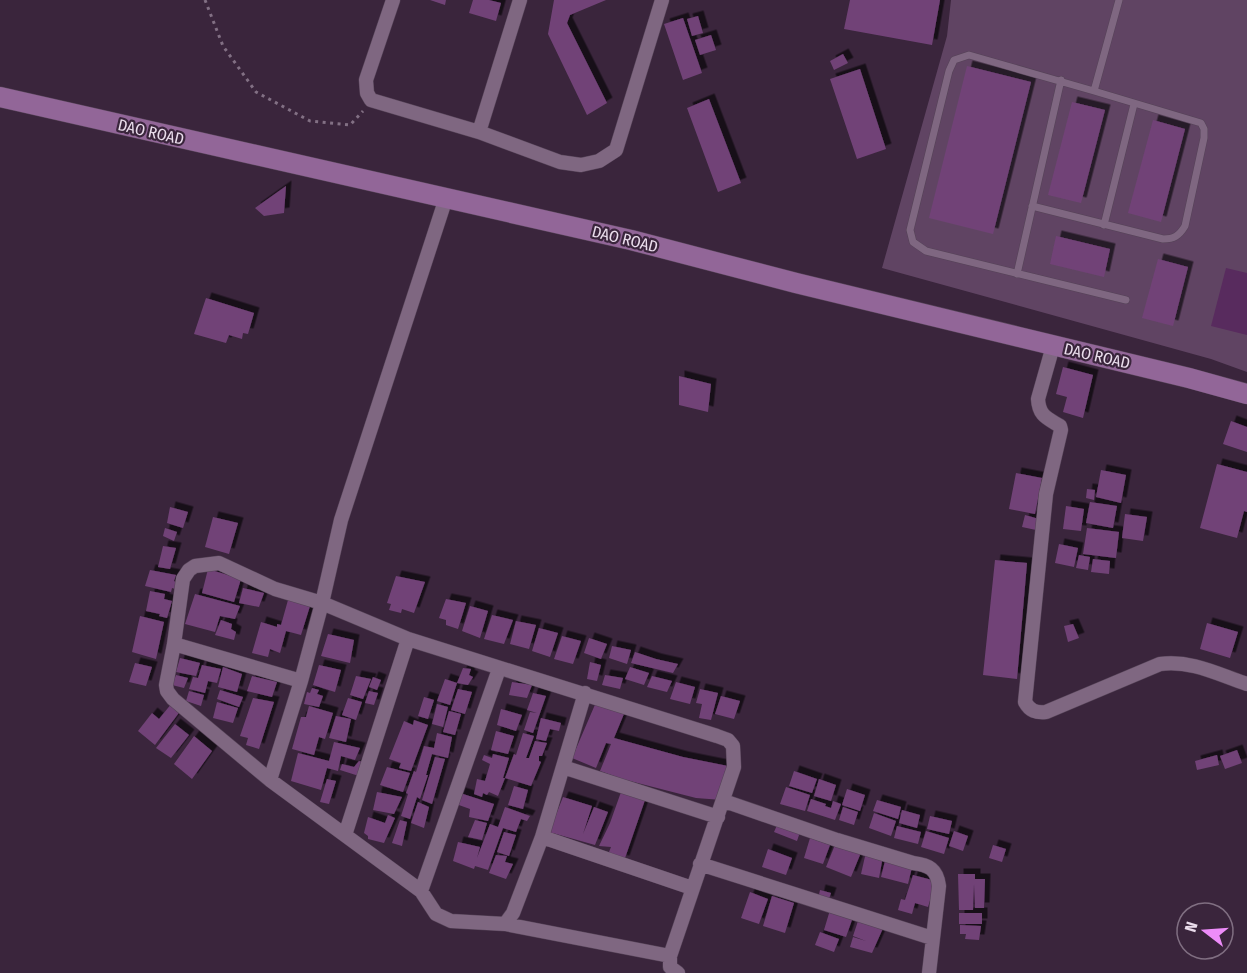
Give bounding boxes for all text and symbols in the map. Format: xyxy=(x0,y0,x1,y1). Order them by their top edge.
street label: DAO ROAD xyxy=(116,115,186,149)
street label: DAO ROAD xyxy=(590,222,660,256)
street label: DAO ROAD xyxy=(1062,339,1132,373)
north arrow xyxy=(1175,901,1235,961)
text: N xyxy=(1181,919,1202,934)

